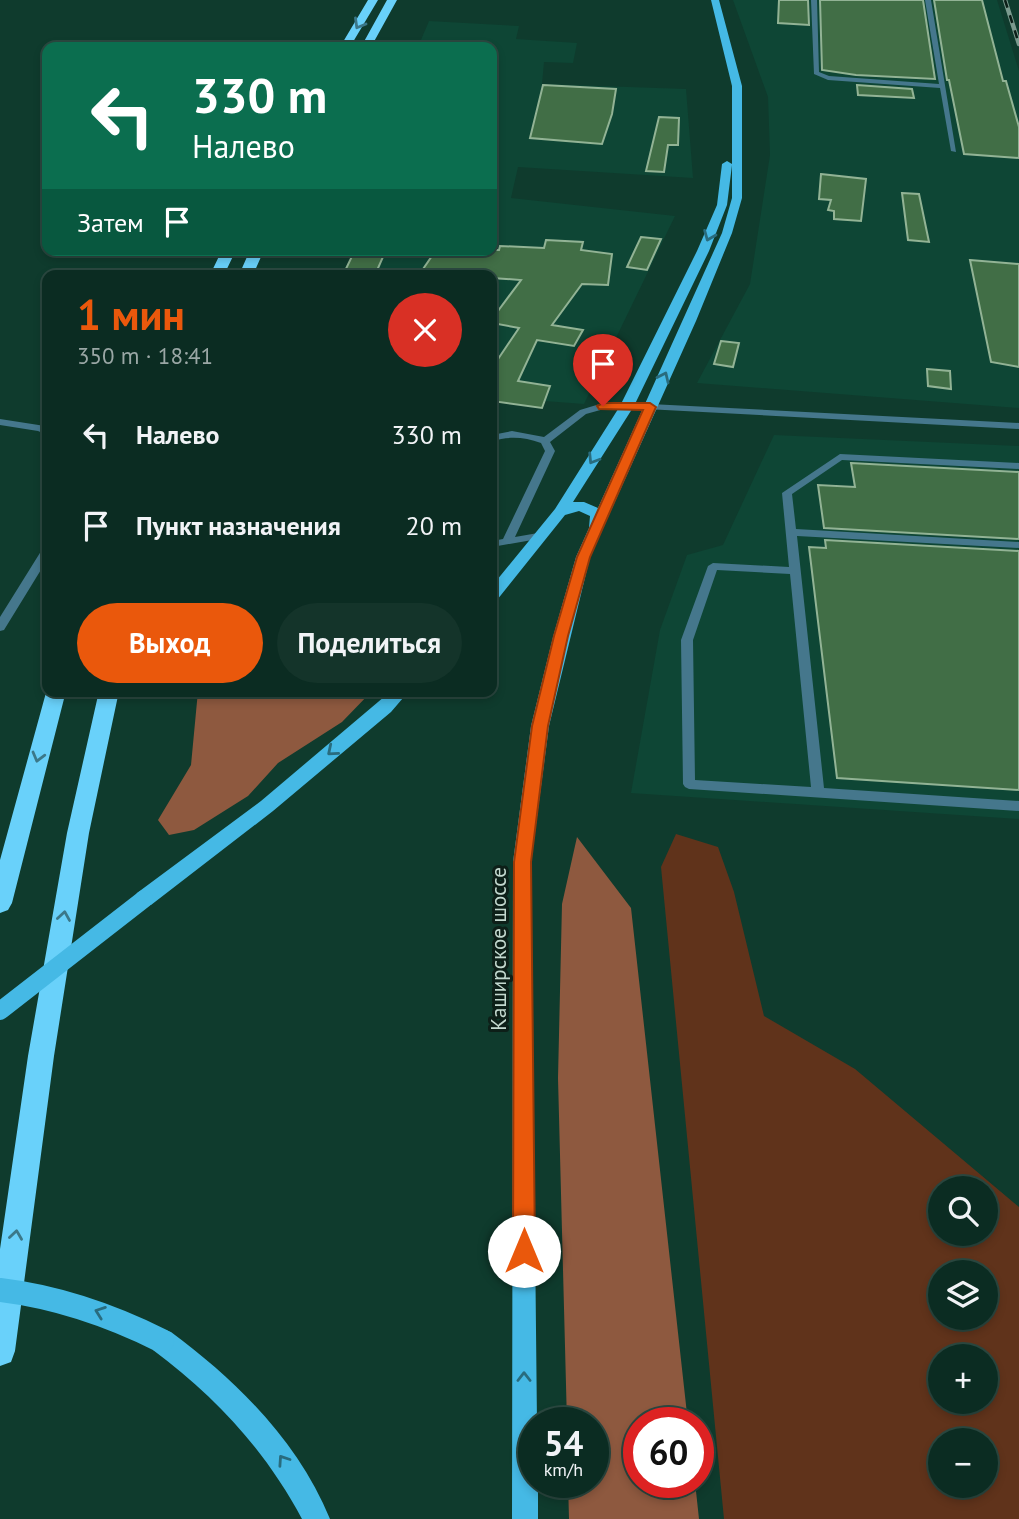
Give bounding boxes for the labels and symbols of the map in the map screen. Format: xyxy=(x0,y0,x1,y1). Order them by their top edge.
one-way arrow xyxy=(354,16,367,29)
one-way arrow xyxy=(703,229,717,241)
pin xyxy=(573,334,633,406)
one-way arrow xyxy=(656,372,670,384)
one-way arrow xyxy=(589,451,602,464)
one-way arrow xyxy=(328,743,340,756)
one-way arrow xyxy=(32,751,46,763)
street label: Каширское шоссе xyxy=(485,867,512,1031)
one-way arrow xyxy=(56,910,71,922)
position arrow xyxy=(487,1214,561,1288)
one-way arrow xyxy=(8,1229,23,1241)
one-way arrow xyxy=(95,1306,107,1320)
one-way arrow xyxy=(516,1372,532,1382)
speed limit sign: 60 xyxy=(623,1407,714,1498)
one-way arrow xyxy=(279,1455,291,1468)

